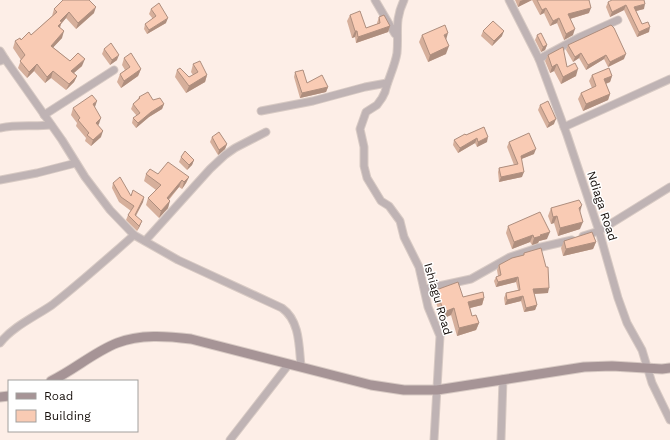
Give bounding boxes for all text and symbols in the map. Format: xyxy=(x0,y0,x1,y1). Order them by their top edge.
street label: Ndiaga Road xyxy=(584,169,620,243)
street label: Ishiagu Road xyxy=(421,261,455,337)
legend xyxy=(8,380,138,432)
text: Road xyxy=(44,389,73,403)
text: Building xyxy=(44,409,91,423)

